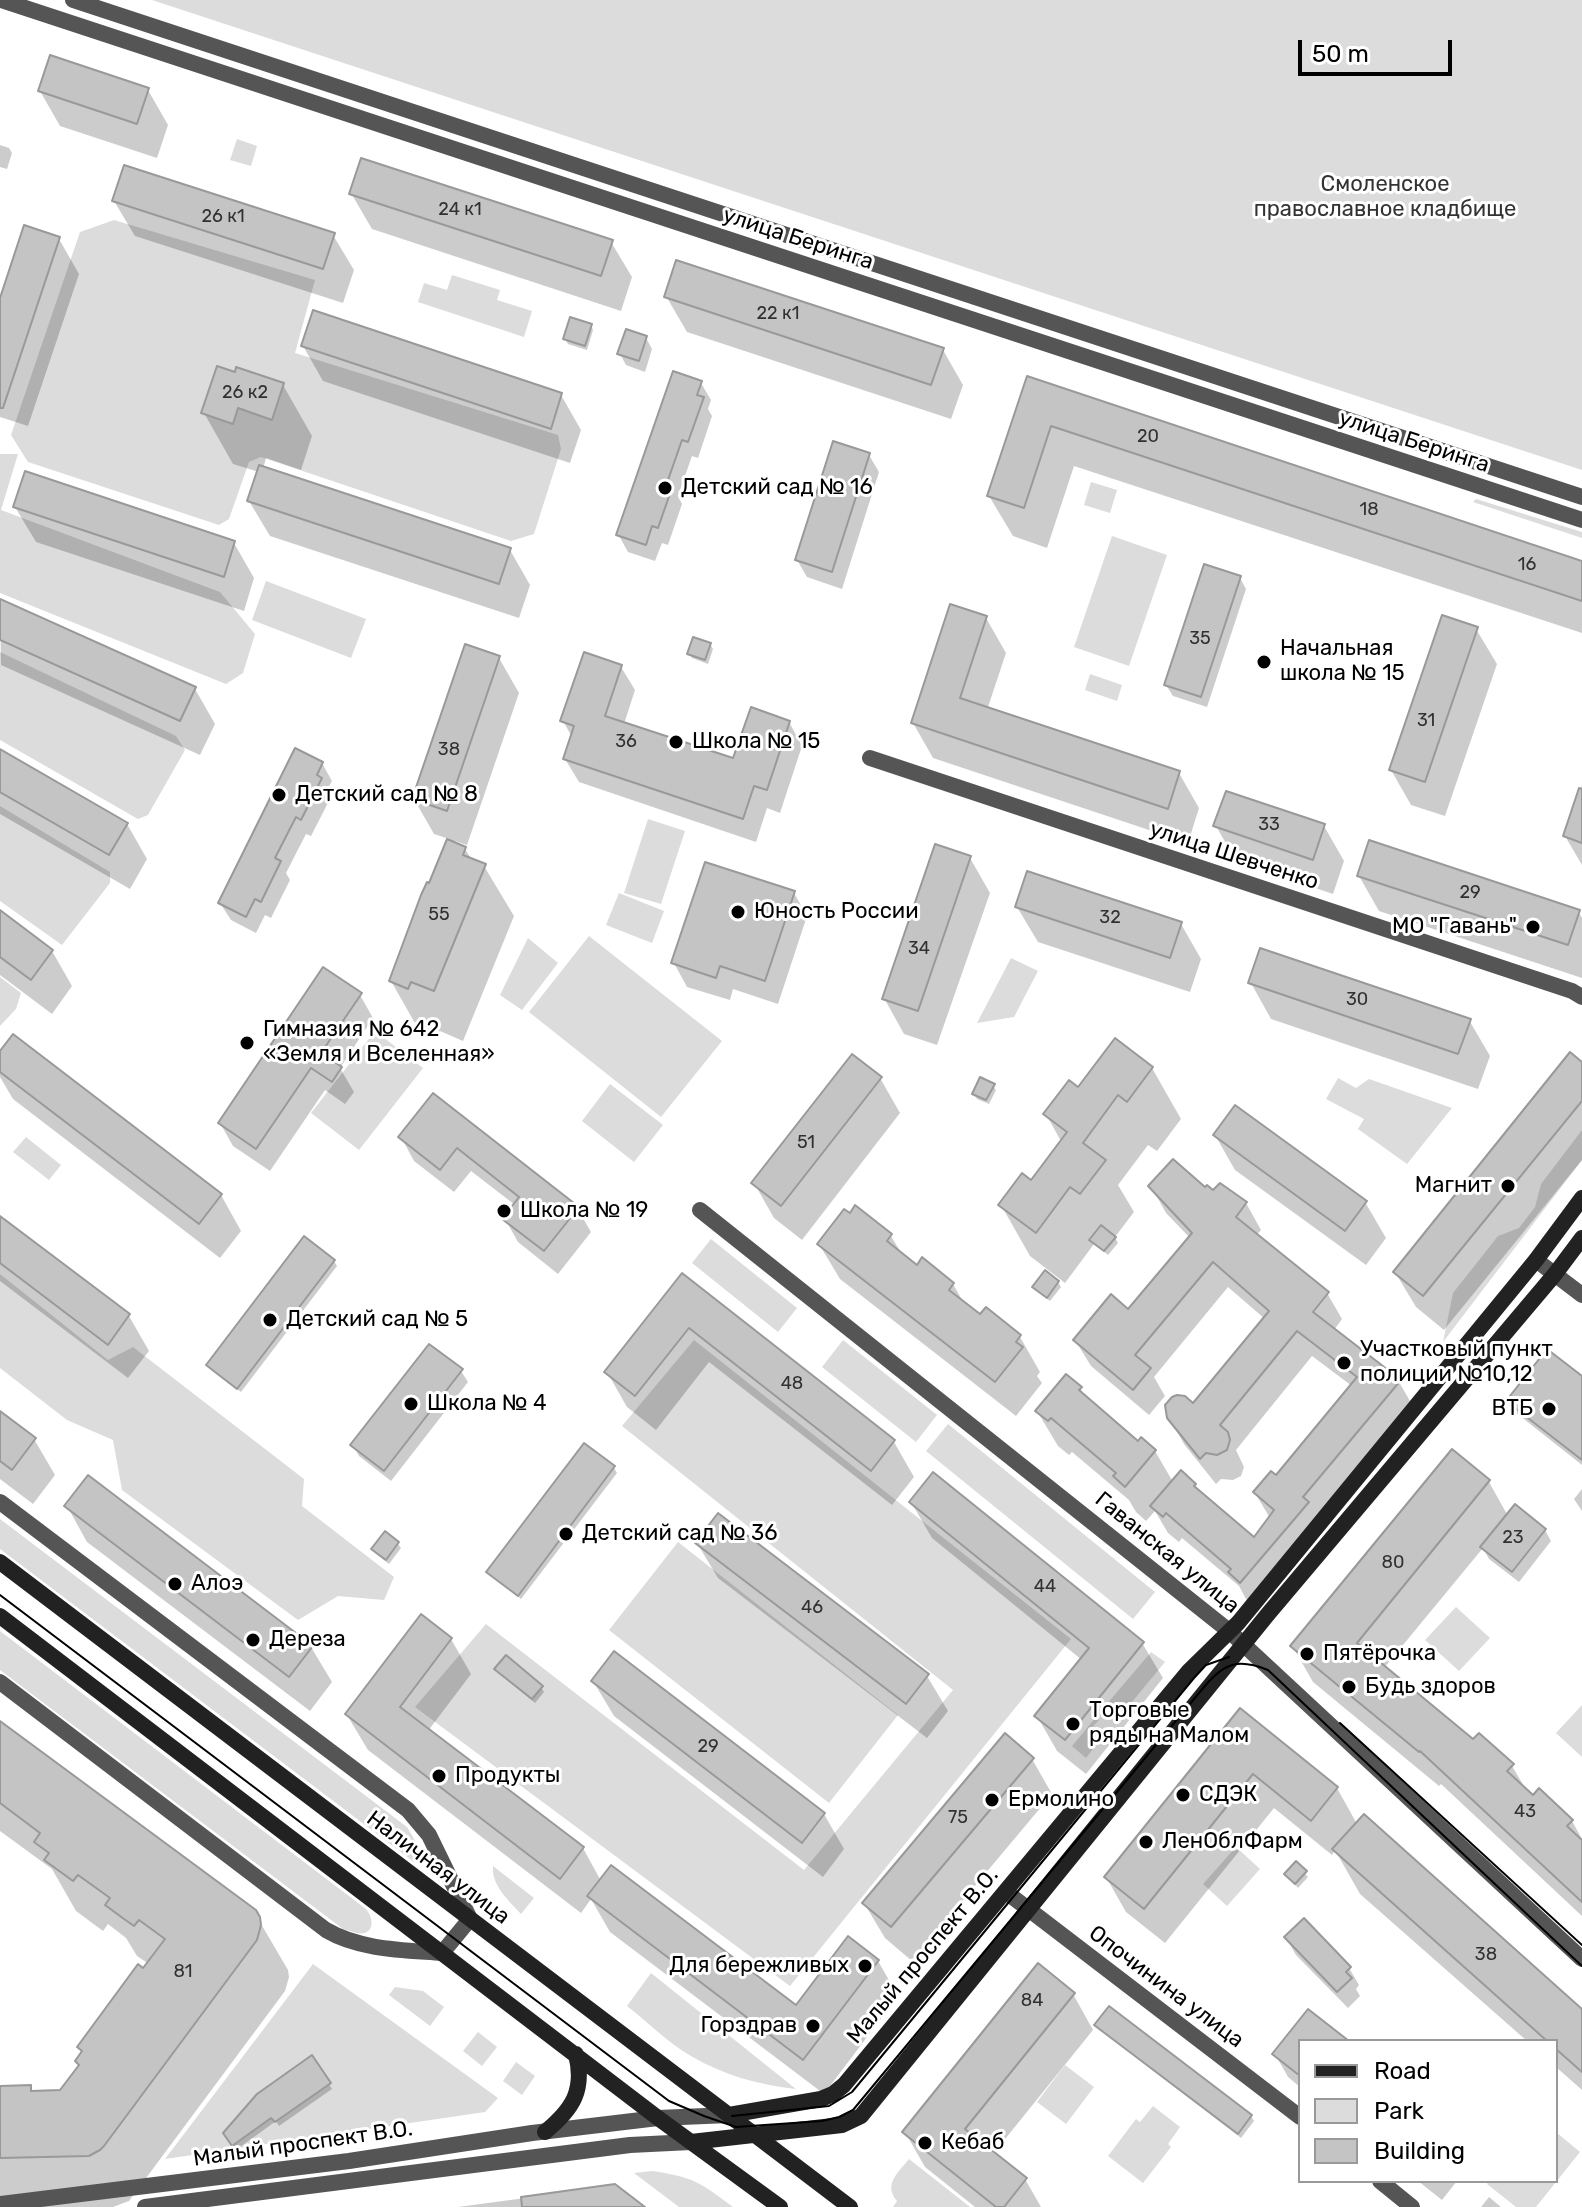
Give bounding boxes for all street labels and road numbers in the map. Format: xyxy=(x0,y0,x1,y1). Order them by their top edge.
street label: улица Беринга xyxy=(719,202,877,276)
street label: улица Беринга xyxy=(1335,405,1493,479)
street label: улица Шевченко xyxy=(1146,816,1322,896)
street label: Гаванская улица xyxy=(1089,1487,1245,1619)
street label: Наличная улица xyxy=(361,1806,515,1930)
street label: Малый проспект В.О. xyxy=(842,1863,1004,2049)
street label: Опочинина улица xyxy=(1083,1920,1249,2054)
street label: Малый проспект В.О. xyxy=(192,2116,414,2172)

